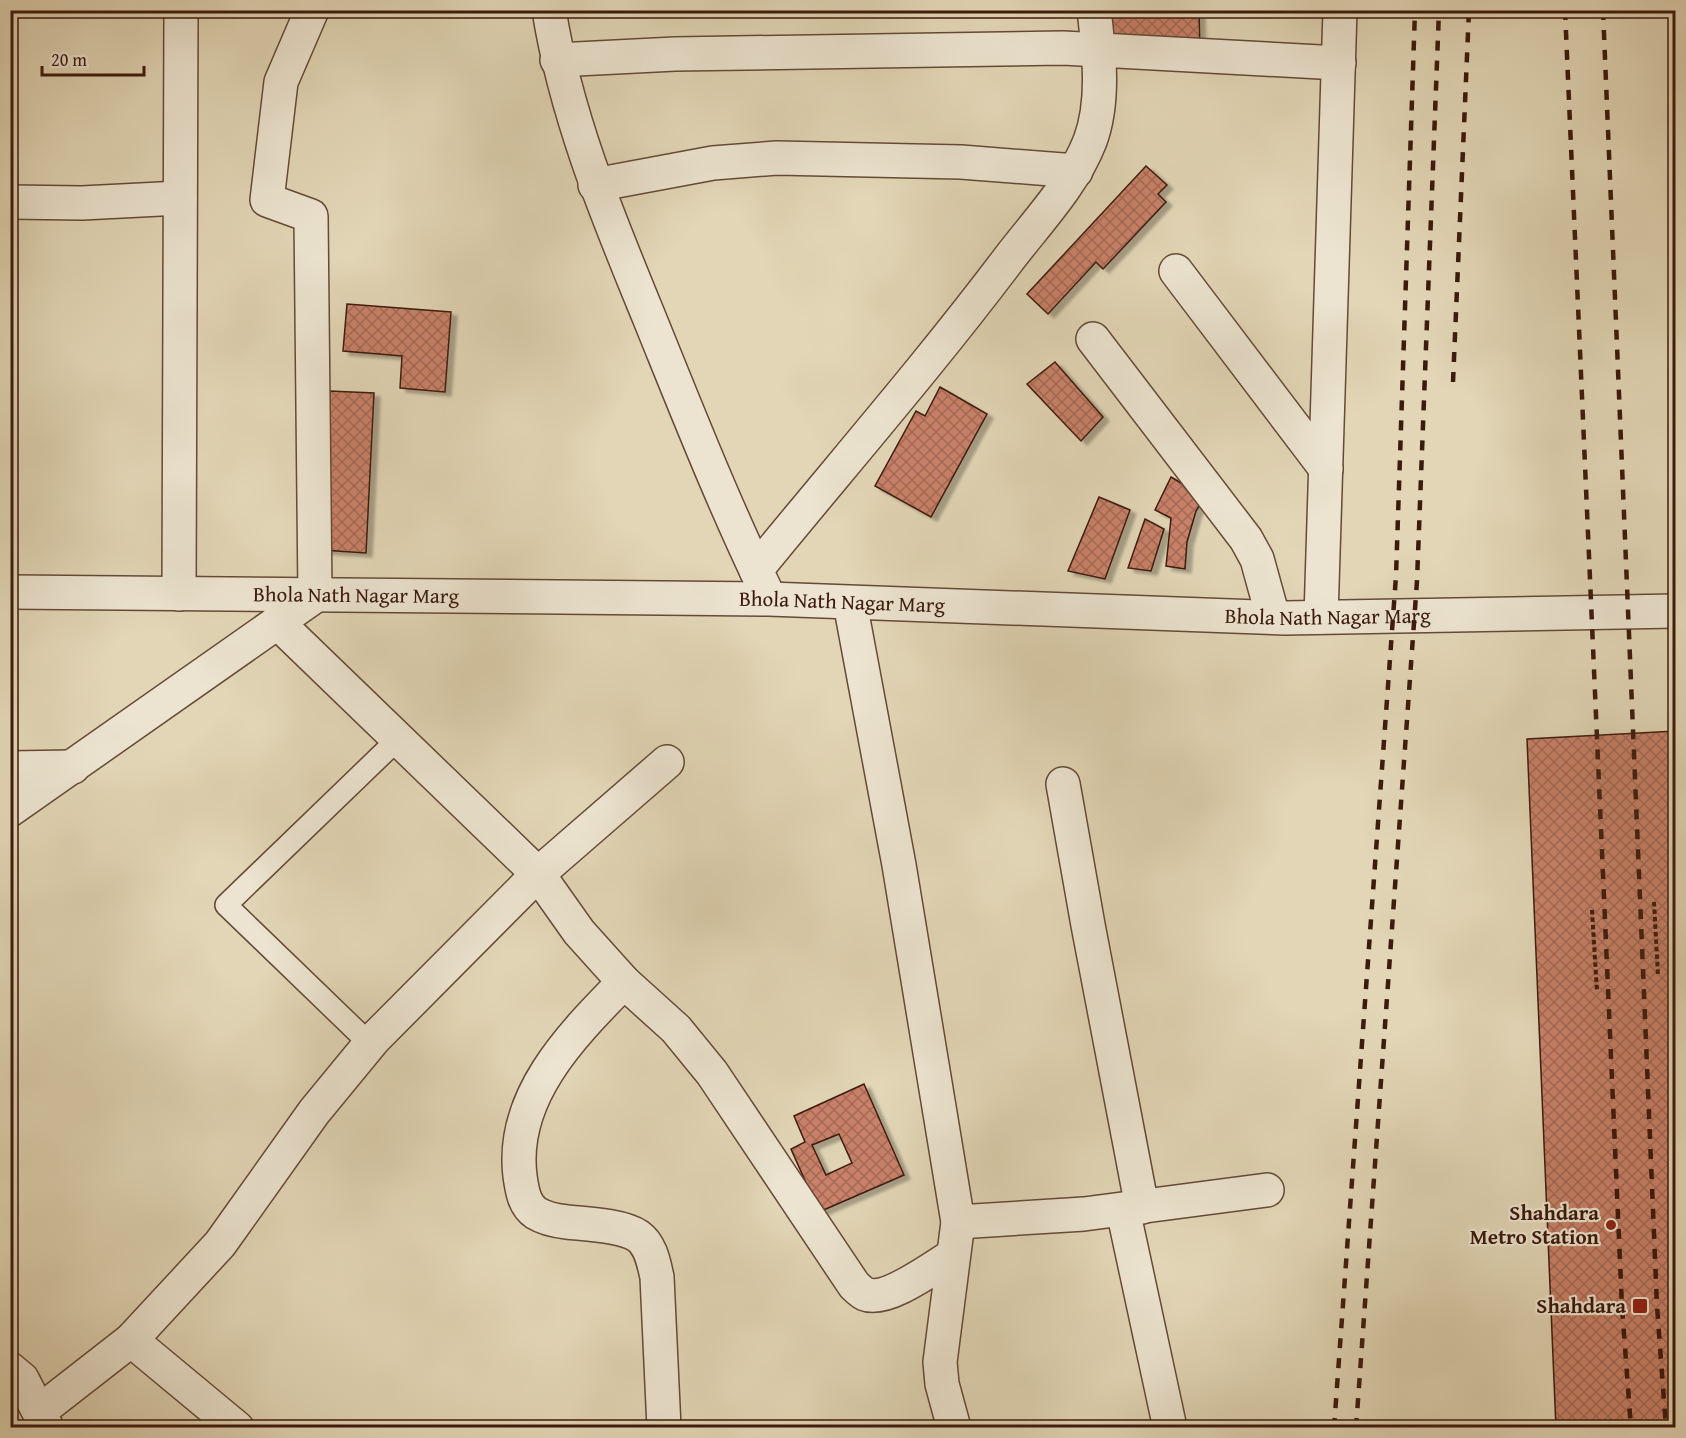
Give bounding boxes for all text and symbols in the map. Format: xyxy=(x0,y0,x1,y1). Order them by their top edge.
scale bar xyxy=(42,39,144,77)
text: 20 m xyxy=(51,46,87,73)
street label: Bhola Nath Nagar Marg xyxy=(253,578,460,611)
street label: Bhola Nath Nagar Marg xyxy=(739,583,946,620)
street label: Bhola Nath Nagar Marg xyxy=(1224,599,1431,633)
place label: Shahdara Metro Station xyxy=(1470,1197,1600,1252)
marker: Shahdara Metro Station xyxy=(1604,1218,1618,1232)
place label: Shahdara xyxy=(1536,1290,1626,1321)
marker: Shahdara xyxy=(1631,1297,1649,1315)

